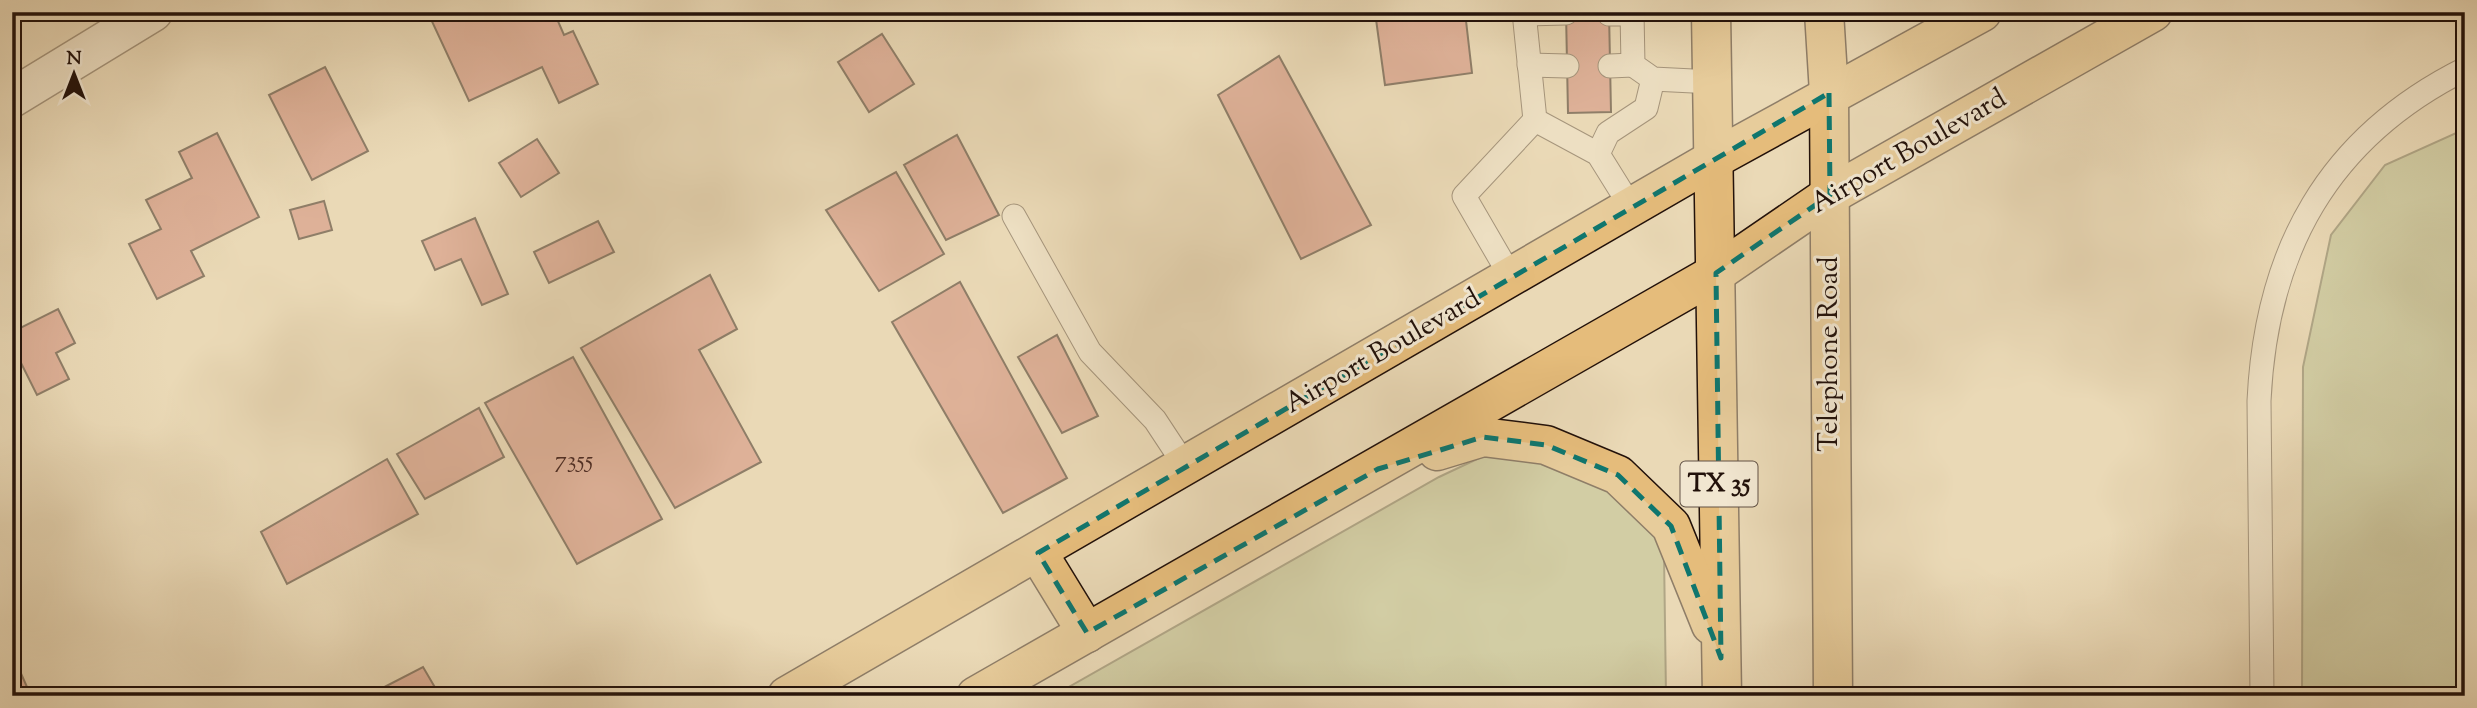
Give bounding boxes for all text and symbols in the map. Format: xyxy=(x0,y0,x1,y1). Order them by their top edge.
north arrow xyxy=(38,38,108,108)
text: N xyxy=(66,46,82,73)
street label: Airport Boulevard xyxy=(1803,79,2015,224)
street label: Telephone Road xyxy=(1810,256,1850,452)
street label: Airport Boulevard xyxy=(1277,279,1489,424)
house number: 7355 xyxy=(555,444,593,478)
road number: TX 35 xyxy=(1680,462,1758,506)

